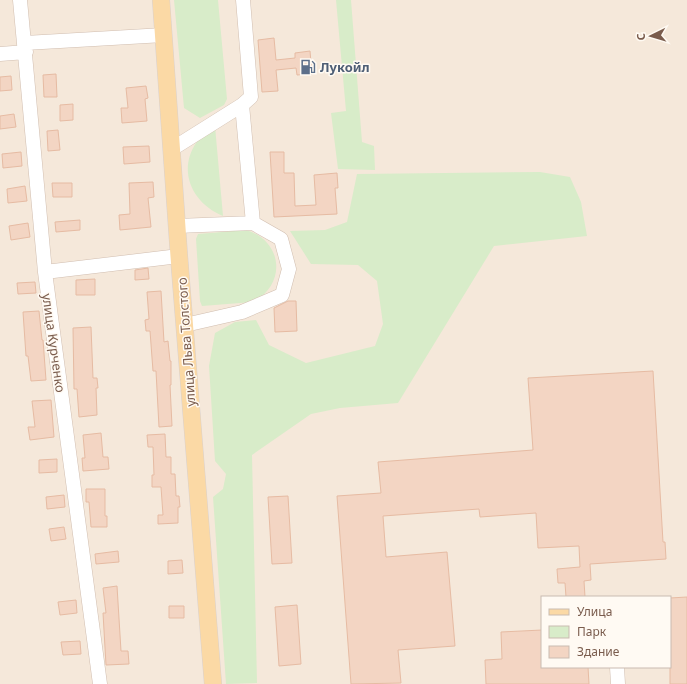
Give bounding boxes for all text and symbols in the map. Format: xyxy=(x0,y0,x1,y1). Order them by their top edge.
north arrow xyxy=(631,16,671,56)
text: С xyxy=(633,33,648,41)
fuel station icon: Лукойл xyxy=(299,58,317,76)
place label: Лукойл xyxy=(320,58,370,76)
street label: улица Льва Толстого xyxy=(172,276,200,407)
street label: улица Курченко xyxy=(38,292,70,394)
legend xyxy=(541,596,671,668)
text: Улица xyxy=(577,603,612,620)
text: Парк xyxy=(577,623,607,640)
text: Здание xyxy=(577,643,620,660)

